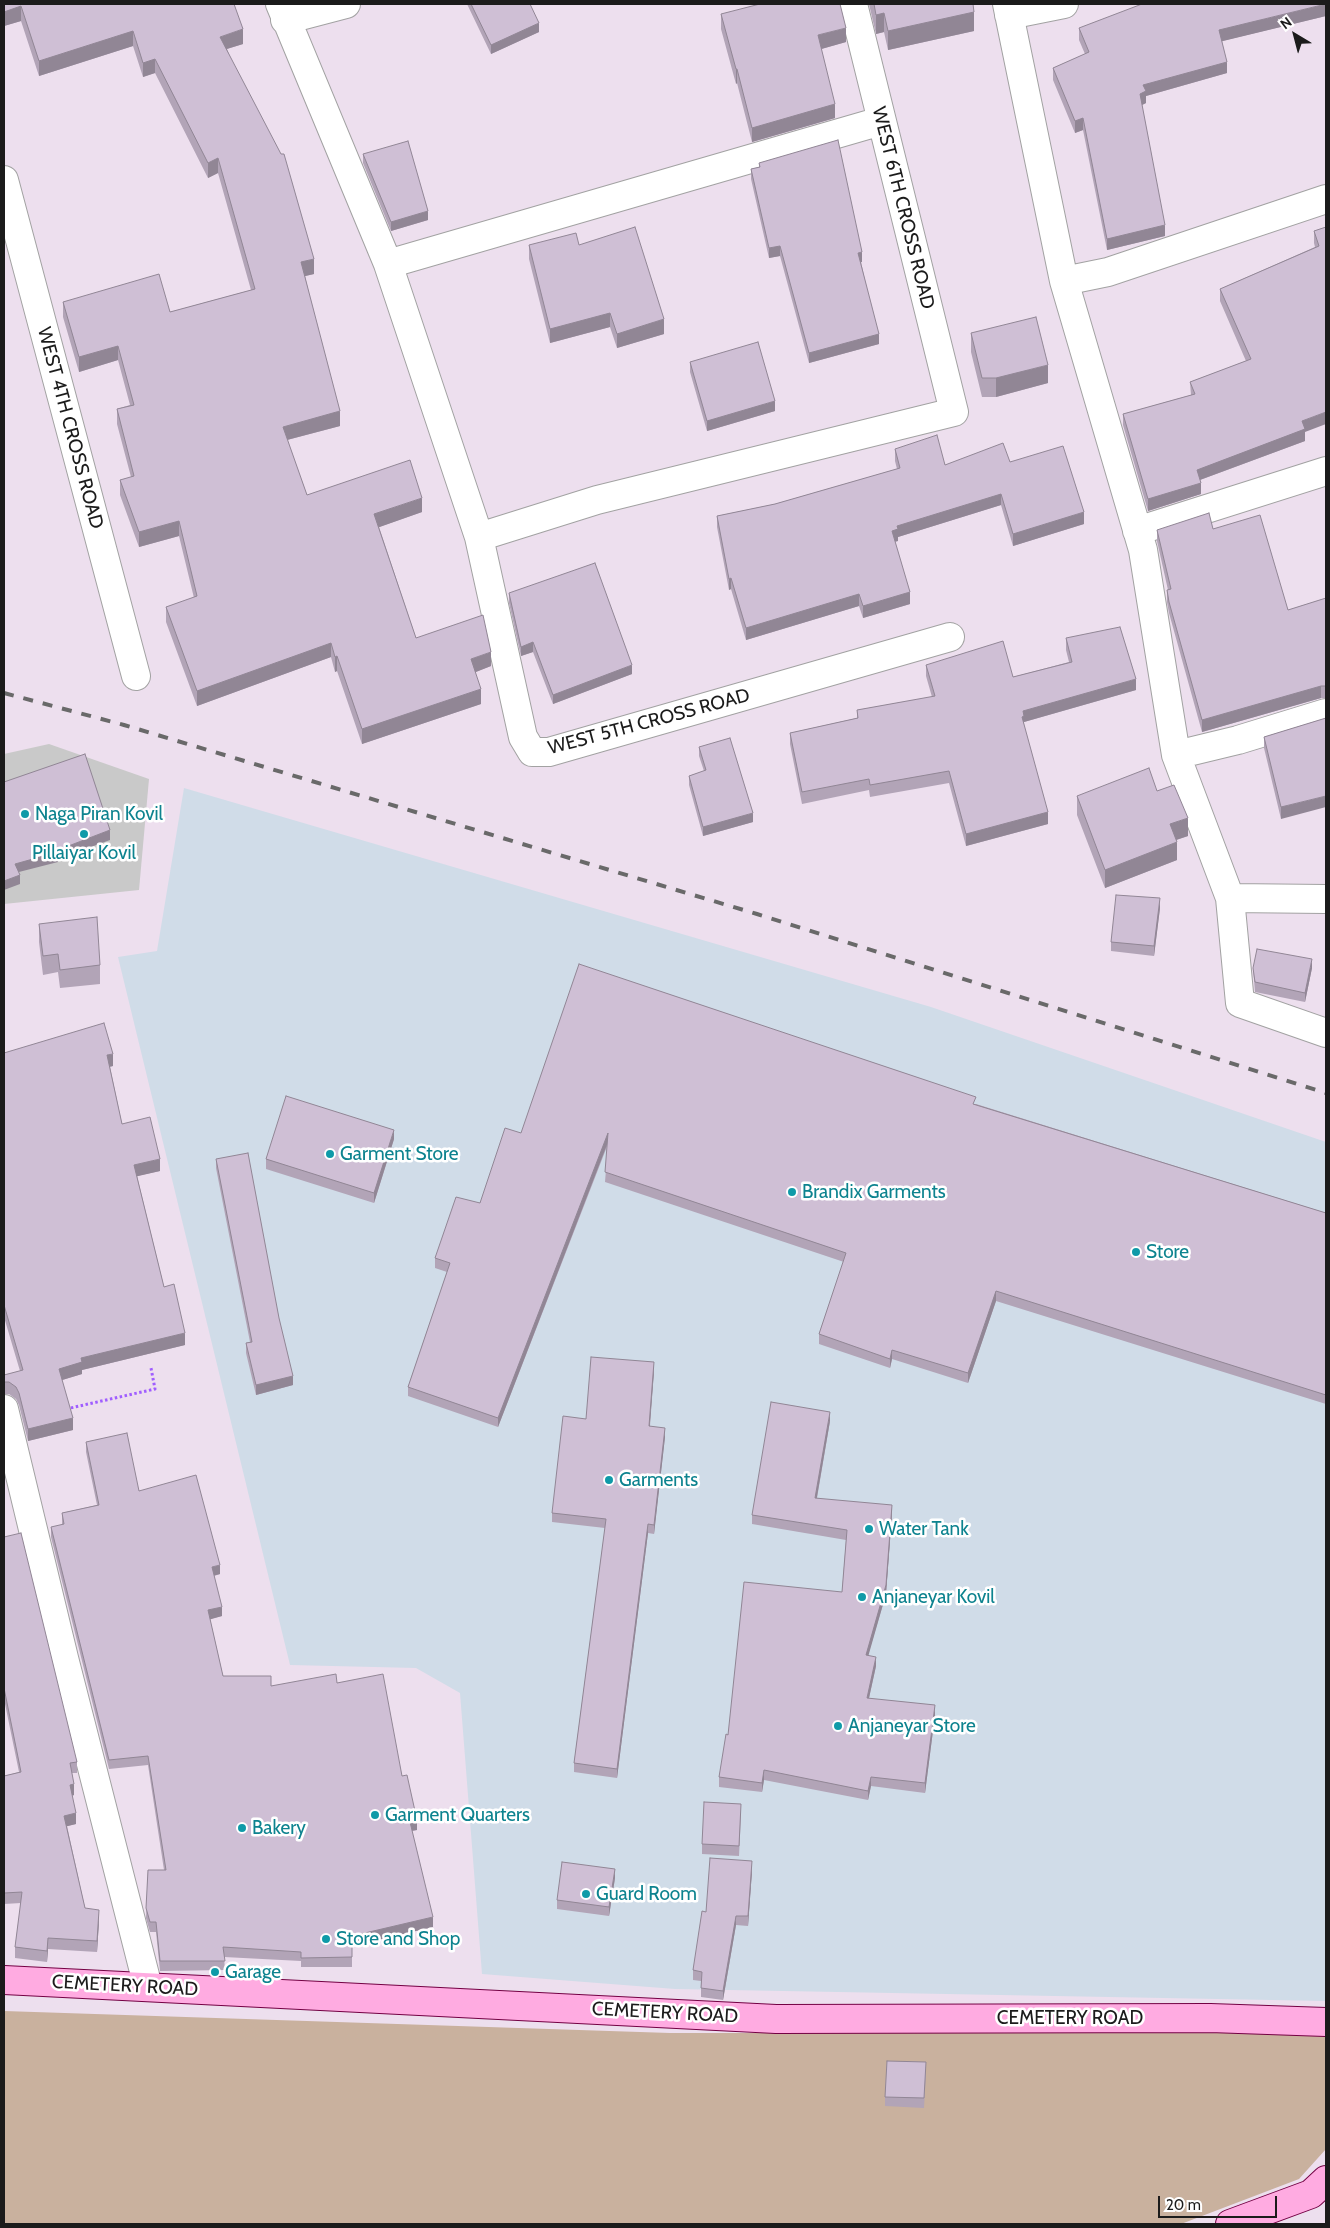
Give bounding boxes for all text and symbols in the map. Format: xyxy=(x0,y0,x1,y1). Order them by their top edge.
north arrow xyxy=(1270,10,1320,60)
text: N xyxy=(1277,13,1295,33)
street label: WEST 6TH CROSS ROAD xyxy=(867,104,939,312)
street label: WEST 4TH CROSS ROAD xyxy=(32,325,108,531)
street label: WEST 5TH CROSS ROAD xyxy=(546,684,752,760)
place label: Naga Piran Kovil xyxy=(35,803,163,825)
marker: Naga Piran Kovil xyxy=(19,808,31,820)
marker: Pillaiyar Kovil xyxy=(78,828,90,840)
place label: Pillaiyar Kovil xyxy=(32,842,136,864)
place label: Garment Store xyxy=(340,1143,459,1165)
marker: Garment Store xyxy=(324,1148,336,1160)
place label: Brandix Garments xyxy=(802,1181,946,1203)
marker: Brandix Garments xyxy=(786,1186,798,1198)
place label: Store xyxy=(1146,1241,1189,1263)
marker: Store xyxy=(1130,1246,1142,1258)
place label: Garments xyxy=(619,1469,698,1491)
marker: Garments xyxy=(603,1474,615,1486)
place label: Water Tank xyxy=(879,1518,969,1540)
marker: Water Tank xyxy=(863,1523,875,1535)
place label: Anjaneyar Kovil xyxy=(872,1586,995,1608)
marker: Anjaneyar Kovil xyxy=(856,1591,868,1603)
place label: Anjaneyar Store xyxy=(848,1715,976,1737)
marker: Anjaneyar Store xyxy=(832,1720,844,1732)
place label: Garment Quarters xyxy=(385,1804,530,1826)
marker: Garment Quarters xyxy=(369,1809,381,1821)
place label: Bakery xyxy=(252,1817,306,1839)
marker: Bakery xyxy=(236,1822,248,1834)
place label: Guard Room xyxy=(596,1883,697,1905)
marker: Guard Room xyxy=(580,1888,592,1900)
place label: Store and Shop xyxy=(336,1928,460,1950)
marker: Store and Shop xyxy=(320,1933,332,1945)
place label: Garage xyxy=(225,1961,281,1983)
marker: Garage xyxy=(209,1966,221,1978)
street label: CEMETERY ROAD xyxy=(51,1971,199,2001)
street label: CEMETERY ROAD xyxy=(591,1998,739,2028)
street label: CEMETERY ROAD xyxy=(997,2007,1143,2029)
scale bar xyxy=(1160,2186,1279,2218)
text: 20 m xyxy=(1166,2196,1201,2214)

